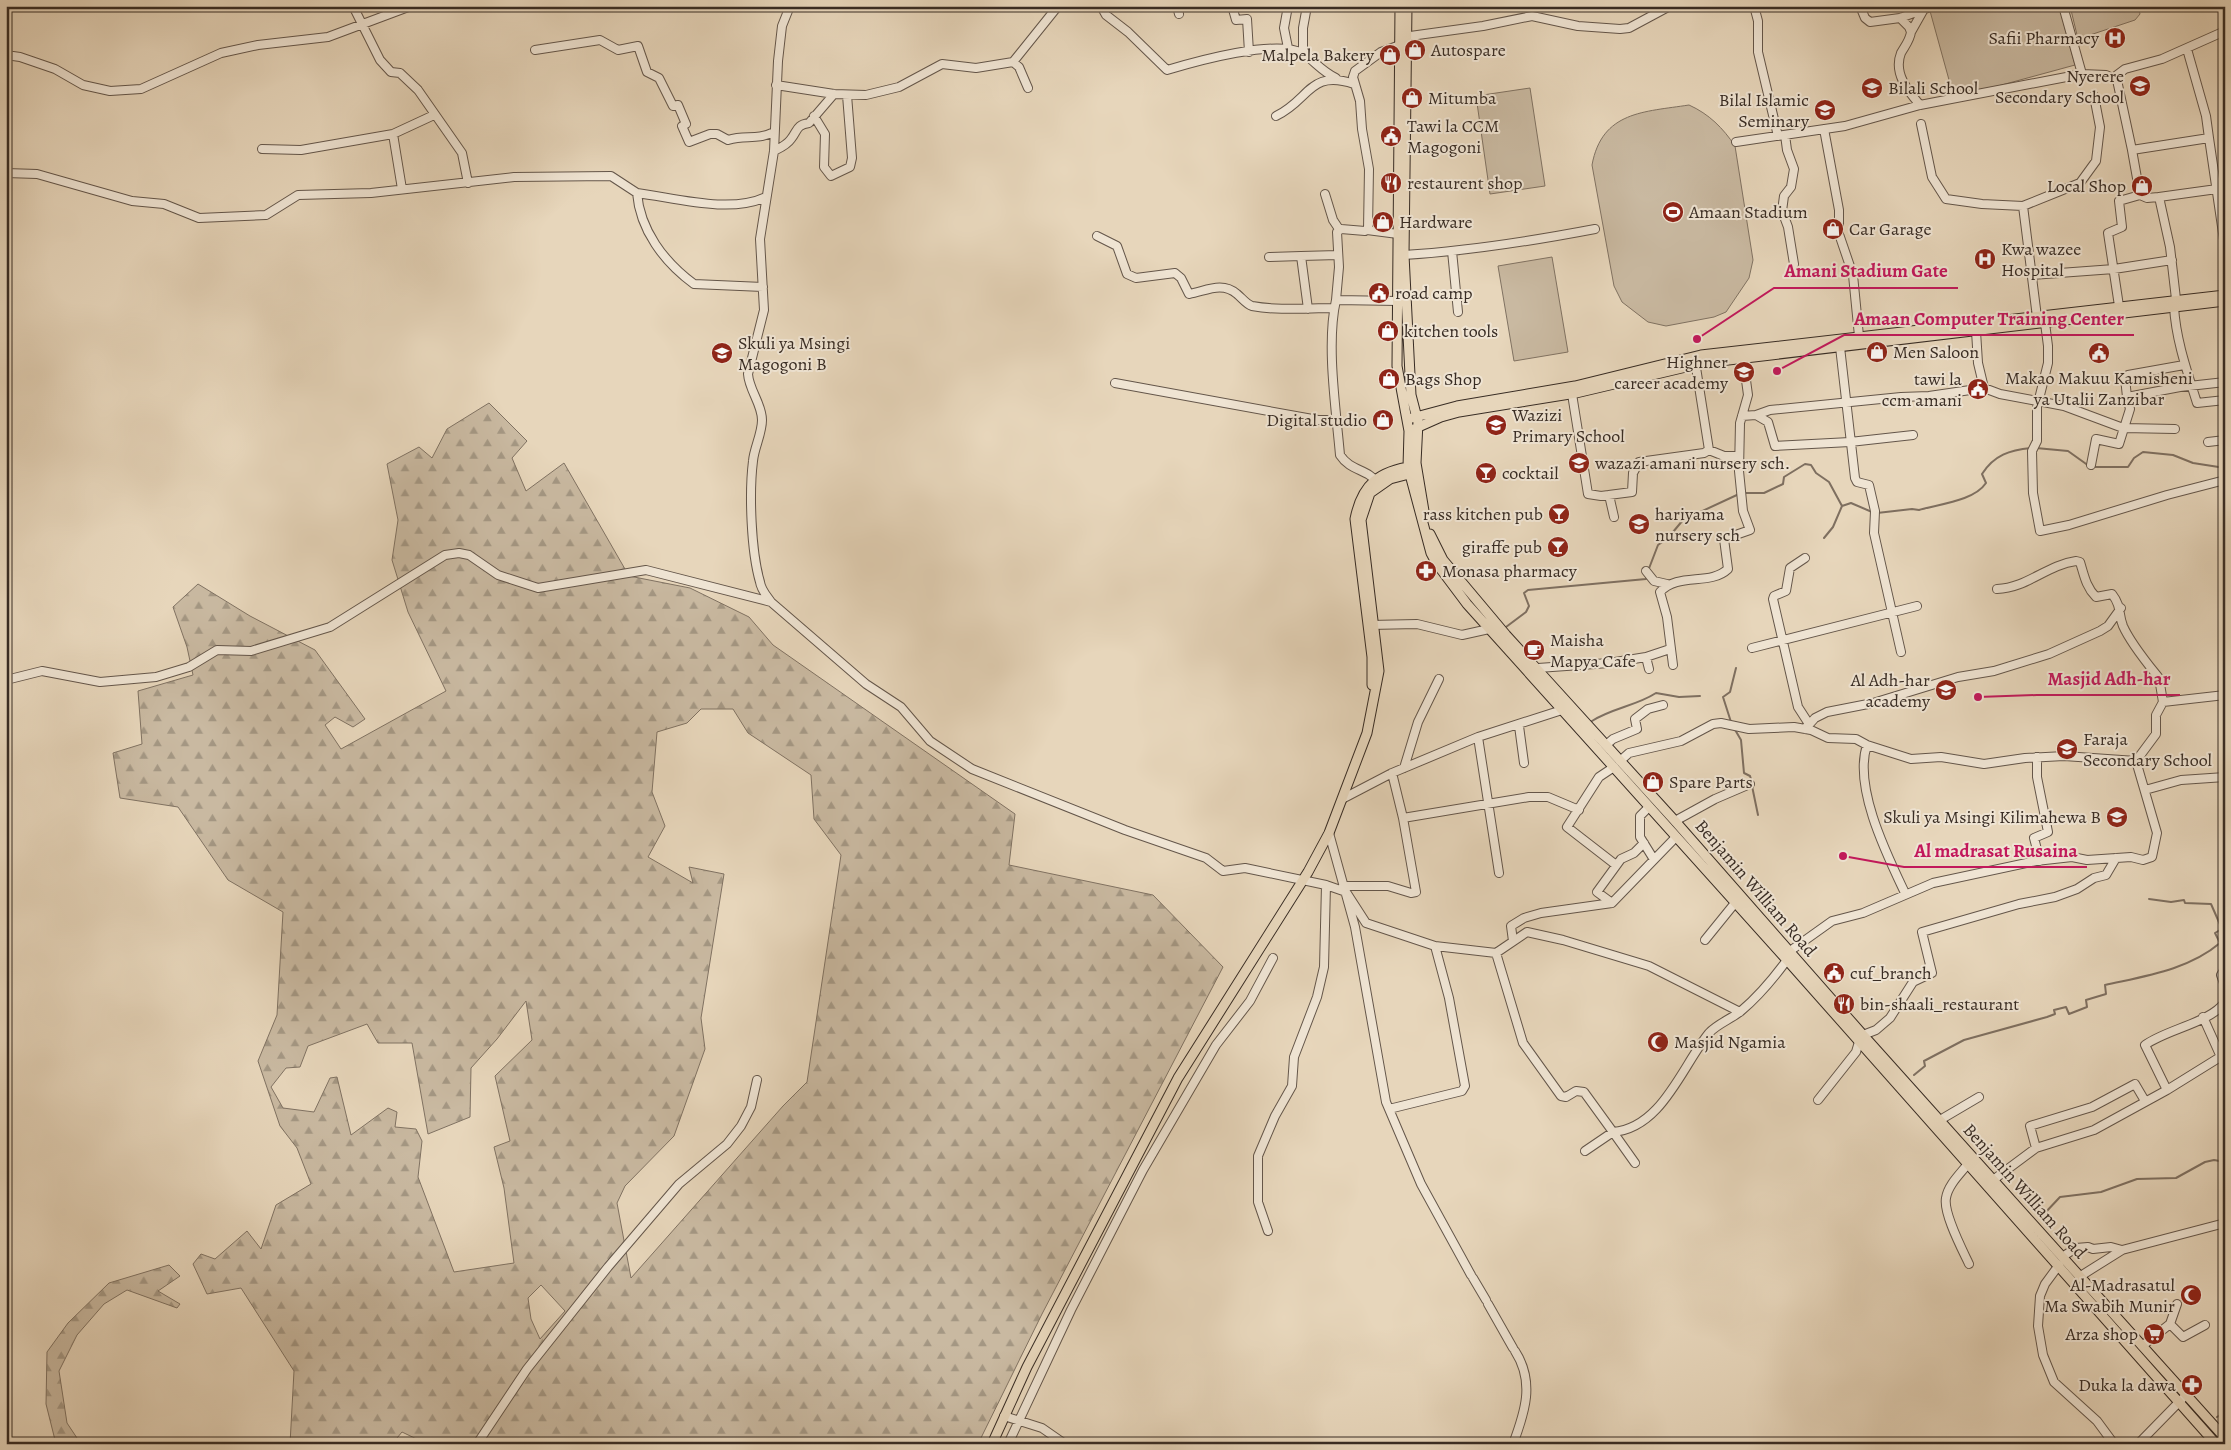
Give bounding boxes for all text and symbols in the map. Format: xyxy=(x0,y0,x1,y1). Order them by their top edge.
place label: Safii Pharmacy xyxy=(1988,26,2100,50)
hospital icon: Safii Pharmacy xyxy=(2103,26,2127,50)
shop icon: Autospare xyxy=(1403,38,1427,62)
place label: Autospare xyxy=(1430,38,1506,62)
place label: Malpela Bakery xyxy=(1261,43,1375,67)
shop icon: Malpela Bakery xyxy=(1378,43,1402,67)
place label: Nyerere Secondary School xyxy=(1995,64,2125,109)
school or university icon: Nyerere Secondary School xyxy=(2128,74,2152,98)
school or university icon: Bilali School xyxy=(1860,76,1884,100)
place label: Bilali School xyxy=(1888,76,1979,100)
shop icon: Mitumba xyxy=(1400,86,1424,110)
place label: Mitumba xyxy=(1428,86,1497,110)
place label: Bilal Islamic Seminary xyxy=(1719,88,1810,133)
school or university icon: Bilal Islamic Seminary xyxy=(1813,98,1837,122)
place label: Tawi la CCM Magogoni xyxy=(1407,114,1499,159)
public building icon: Tawi la CCM Magogoni xyxy=(1379,124,1403,148)
restaurant icon: restaurent shop xyxy=(1379,171,1403,195)
place label: restaurent shop xyxy=(1407,171,1523,195)
place label: Local Shop xyxy=(2047,174,2126,198)
shop icon: Local Shop xyxy=(2130,174,2154,198)
sports icon: Amaan Stadium xyxy=(1661,200,1685,224)
place label: Amaan Stadium xyxy=(1688,200,1808,224)
shop icon: Hardware xyxy=(1371,210,1395,234)
place label: Hardware xyxy=(1399,210,1473,234)
shop icon: Car Garage xyxy=(1821,217,1845,241)
place label: Car Garage xyxy=(1849,217,1932,241)
place label: Kwa wazee Hospital xyxy=(2001,237,2081,282)
hospital icon: Kwa wazee Hospital xyxy=(1973,247,1997,271)
callout: Amani Stadium Gate xyxy=(1774,254,1958,288)
text: Amani Stadium Gate xyxy=(1783,258,1948,284)
public building icon: road camp xyxy=(1367,281,1391,305)
place label: road camp xyxy=(1395,281,1473,305)
callout: Amaan Computer Training Center xyxy=(1844,301,2134,335)
text: Amaan Computer Training Center xyxy=(1853,306,2124,332)
shop icon: kitchen tools xyxy=(1376,319,1400,343)
place label: kitchen tools xyxy=(1404,319,1498,343)
place label: Skuli ya Msingi Magogoni B xyxy=(738,331,850,376)
shop icon: Men Saloon xyxy=(1865,340,1889,364)
place label: Men Saloon xyxy=(1893,340,1979,364)
school or university icon: Skuli ya Msingi Magogoni B xyxy=(710,341,734,365)
public building icon: Makao Makuu Kamisheni ya Utalii Zanzibar xyxy=(2087,341,2111,365)
place label: Highner career academy xyxy=(1614,350,1729,395)
school or university icon: Highner career academy xyxy=(1732,360,1756,384)
place label: Makao Makuu Kamisheni ya Utalii Zanzibar xyxy=(2005,366,2193,411)
shop icon: Bags Shop xyxy=(1377,367,1401,391)
place label: Bags Shop xyxy=(1405,367,1481,391)
place label: tawi la ccm amani xyxy=(1882,367,1963,412)
public building icon: tawi la ccm amani xyxy=(1966,377,1990,401)
place label: Wazizi Primary School xyxy=(1511,403,1625,448)
place label: Digital studio xyxy=(1266,408,1367,432)
shop icon: Digital studio xyxy=(1371,408,1395,432)
school or university icon: Wazizi Primary School xyxy=(1484,413,1508,437)
school or university icon: wazazi amani nursery sch. xyxy=(1567,451,1591,475)
place label: wazazi amani nursery sch. xyxy=(1594,451,1790,475)
bar icon: cocktail xyxy=(1474,461,1498,485)
place label: cocktail xyxy=(1502,461,1559,485)
place label: rass kitchen pub xyxy=(1423,502,1543,526)
bar icon: rass kitchen pub xyxy=(1547,502,1571,526)
place label: hariyama nursery sch xyxy=(1655,502,1740,547)
school or university icon: hariyama nursery sch xyxy=(1627,512,1651,536)
place label: giraffe pub xyxy=(1462,535,1542,559)
bar icon: giraffe pub xyxy=(1546,535,1570,559)
pharmacy icon: Monasa pharmacy xyxy=(1414,559,1438,583)
place label: Monasa pharmacy xyxy=(1442,559,1578,583)
place label: Maisha Mapya Cafe xyxy=(1550,628,1636,673)
cafe icon: Maisha Mapya Cafe xyxy=(1522,638,1546,662)
callout: Masjid Adh-har xyxy=(2037,661,2180,695)
text: Masjid Adh-har xyxy=(2047,666,2171,692)
place label: Al Adh-har academy xyxy=(1850,668,1931,713)
school or university icon: Al Adh-har academy xyxy=(1934,678,1958,702)
place label: Faraja Secondary School xyxy=(2083,727,2213,772)
school or university icon: Faraja Secondary School xyxy=(2055,737,2079,761)
shop icon: Spare Parts xyxy=(1641,770,1665,794)
place label: Spare Parts xyxy=(1669,770,1753,794)
place label: Skuli ya Msingi Kilimahewa B xyxy=(1883,805,2101,829)
school or university icon: Skuli ya Msingi Kilimahewa B xyxy=(2105,805,2129,829)
street label: Benjamin William Road xyxy=(1690,814,1822,962)
callout: Al madrasat Rusaina xyxy=(1904,833,2087,867)
text: Al madrasat Rusaina xyxy=(1913,838,2078,864)
public building icon: cuf_branch xyxy=(1822,961,1846,985)
place label: cuf_branch xyxy=(1850,961,1932,985)
restaurant icon: bin-shaali_restaurant xyxy=(1832,992,1856,1016)
place label: bin-shaali_restaurant xyxy=(1860,992,2019,1016)
mosque icon: Masjid Ngamia xyxy=(1646,1030,1670,1054)
place label: Masjid Ngamia xyxy=(1674,1030,1786,1054)
street label: Benjamin William Road xyxy=(1958,1118,2092,1264)
place label: Al-Madrasatul Ma Swabih Munir xyxy=(2044,1273,2176,1318)
mosque icon: Al-Madrasatul Ma Swabih Munir xyxy=(2179,1283,2203,1307)
place label: Arza shop xyxy=(2064,1322,2138,1346)
supermarket icon: Arza shop xyxy=(2142,1322,2166,1346)
place label: Duka la dawa xyxy=(2078,1373,2177,1397)
pharmacy icon: Duka la dawa xyxy=(2180,1373,2204,1397)

